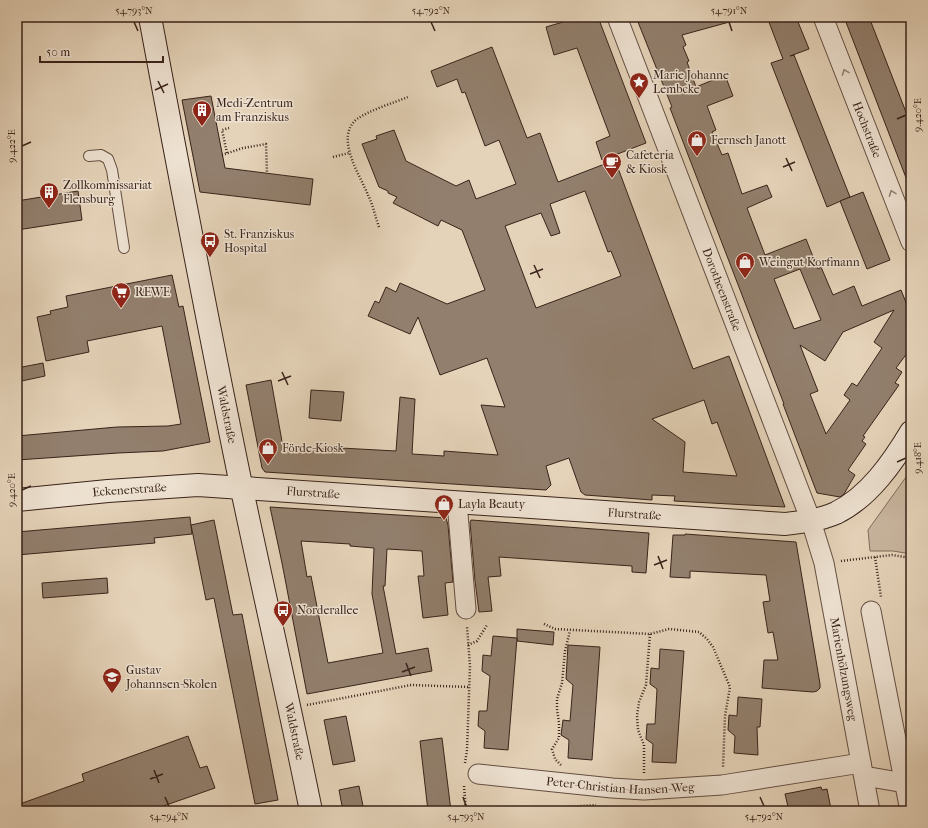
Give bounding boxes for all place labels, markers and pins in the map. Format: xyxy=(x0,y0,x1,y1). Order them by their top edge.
place label: Marie Johanne Lembcke xyxy=(653,68,729,96)
place icon: Marie Johanne Lembcke xyxy=(628,71,650,99)
place label: Medi-Zentrum am Franziskus xyxy=(216,96,293,124)
building icon: Medi-Zentrum am Franziskus xyxy=(191,99,213,127)
shop icon: Fernseh Janott xyxy=(686,129,708,157)
place label: Fernseh Janott xyxy=(711,133,787,147)
place label: Cafeteria & Kiosk xyxy=(626,148,674,176)
cafe icon: Cafeteria & Kiosk xyxy=(601,151,623,179)
place label: Zollkommissariat Flensburg xyxy=(63,178,153,206)
building icon: Zollkommissariat Flensburg xyxy=(38,181,60,209)
place label: St. Franziskus Hospital xyxy=(224,227,295,255)
bus stop icon: St. Franziskus Hospital xyxy=(199,230,221,258)
shop icon: Weingut Korfmann xyxy=(734,251,756,279)
place label: Weingut Korfmann xyxy=(758,255,860,269)
supermarket icon: REWE xyxy=(110,281,132,309)
place label: REWE xyxy=(135,285,170,299)
shop icon: Förde-Kiosk xyxy=(257,437,279,465)
place label: Förde-Kiosk xyxy=(282,441,345,455)
shop icon: Layla Beauty xyxy=(433,493,455,521)
place label: Layla Beauty xyxy=(458,497,526,511)
bus stop icon: Norderallee xyxy=(272,599,294,627)
place label: Norderallee xyxy=(297,603,358,617)
place label: Gustav Johannsen-Skolen xyxy=(125,663,217,691)
school or university icon: Gustav Johannsen-Skolen xyxy=(101,666,123,694)

